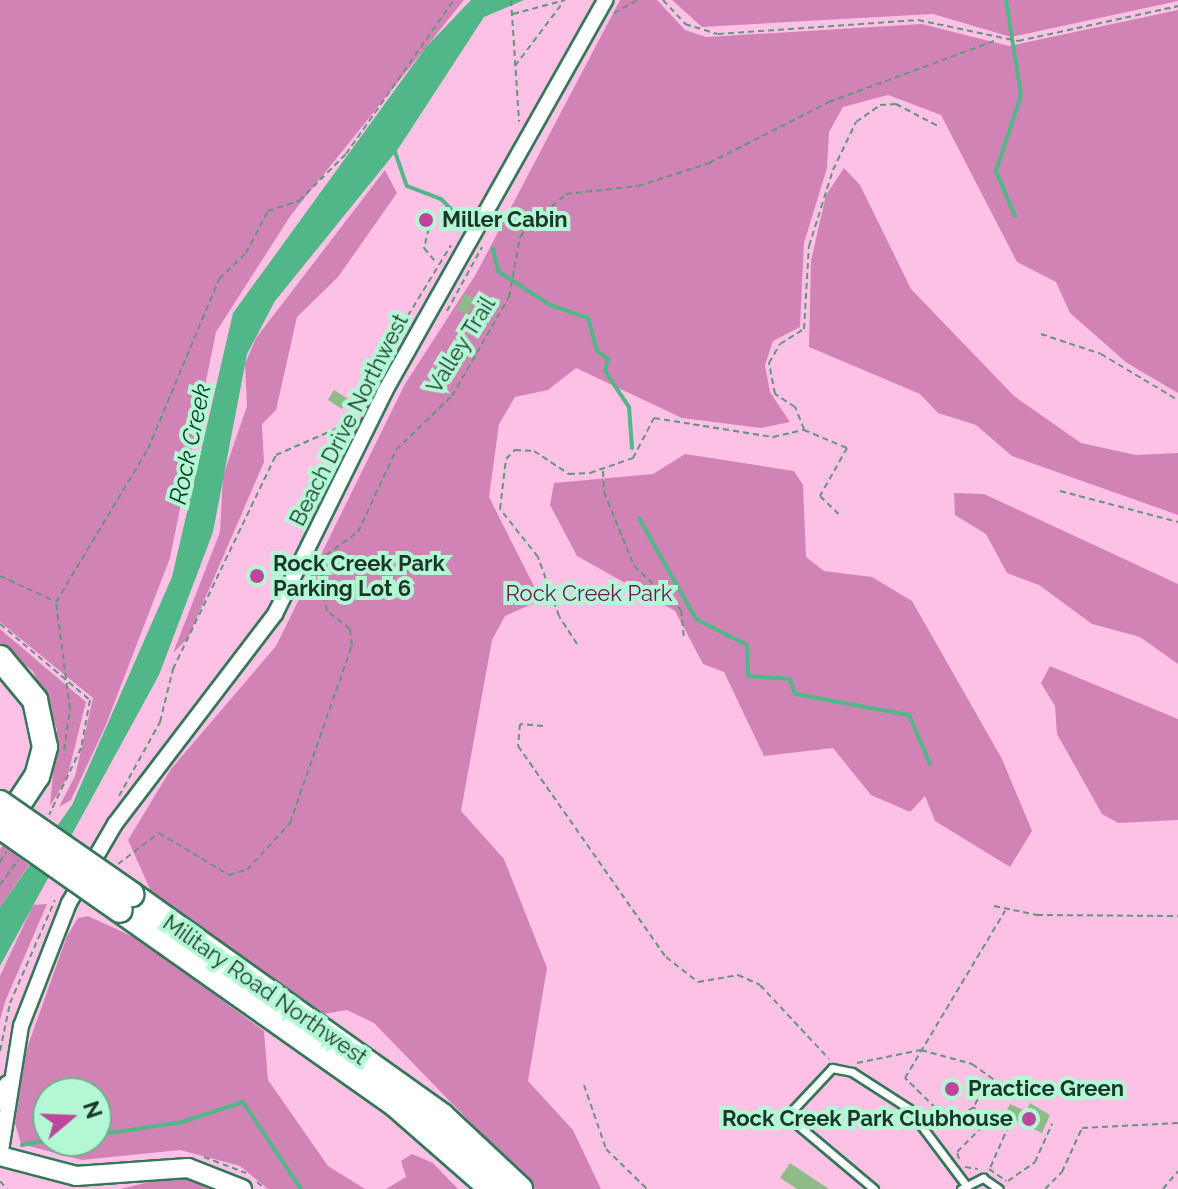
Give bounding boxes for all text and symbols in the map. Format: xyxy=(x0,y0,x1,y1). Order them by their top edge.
place label: Miller Cabin xyxy=(442,207,568,233)
marker: Miller Cabin xyxy=(417,211,435,229)
street label: Valley Trail xyxy=(421,291,501,399)
street label: Beach Drive Northwest xyxy=(284,310,414,530)
water label: Rock Creek xyxy=(163,381,217,507)
place label: Rock Creek Park Parking Lot 6 xyxy=(273,550,445,602)
marker: Rock Creek Park Parking Lot 6 xyxy=(248,567,266,585)
park label: Rock Creek Park xyxy=(506,581,672,607)
street label: Military Road Northwest xyxy=(158,909,372,1071)
place label: Practice Green xyxy=(968,1076,1124,1102)
north arrow xyxy=(32,1077,112,1157)
marker: Practice Green xyxy=(943,1080,961,1098)
text: N xyxy=(78,1098,108,1122)
place label: Rock Creek Park Clubhouse xyxy=(722,1106,1013,1132)
marker: Rock Creek Park Clubhouse xyxy=(1020,1110,1038,1128)

